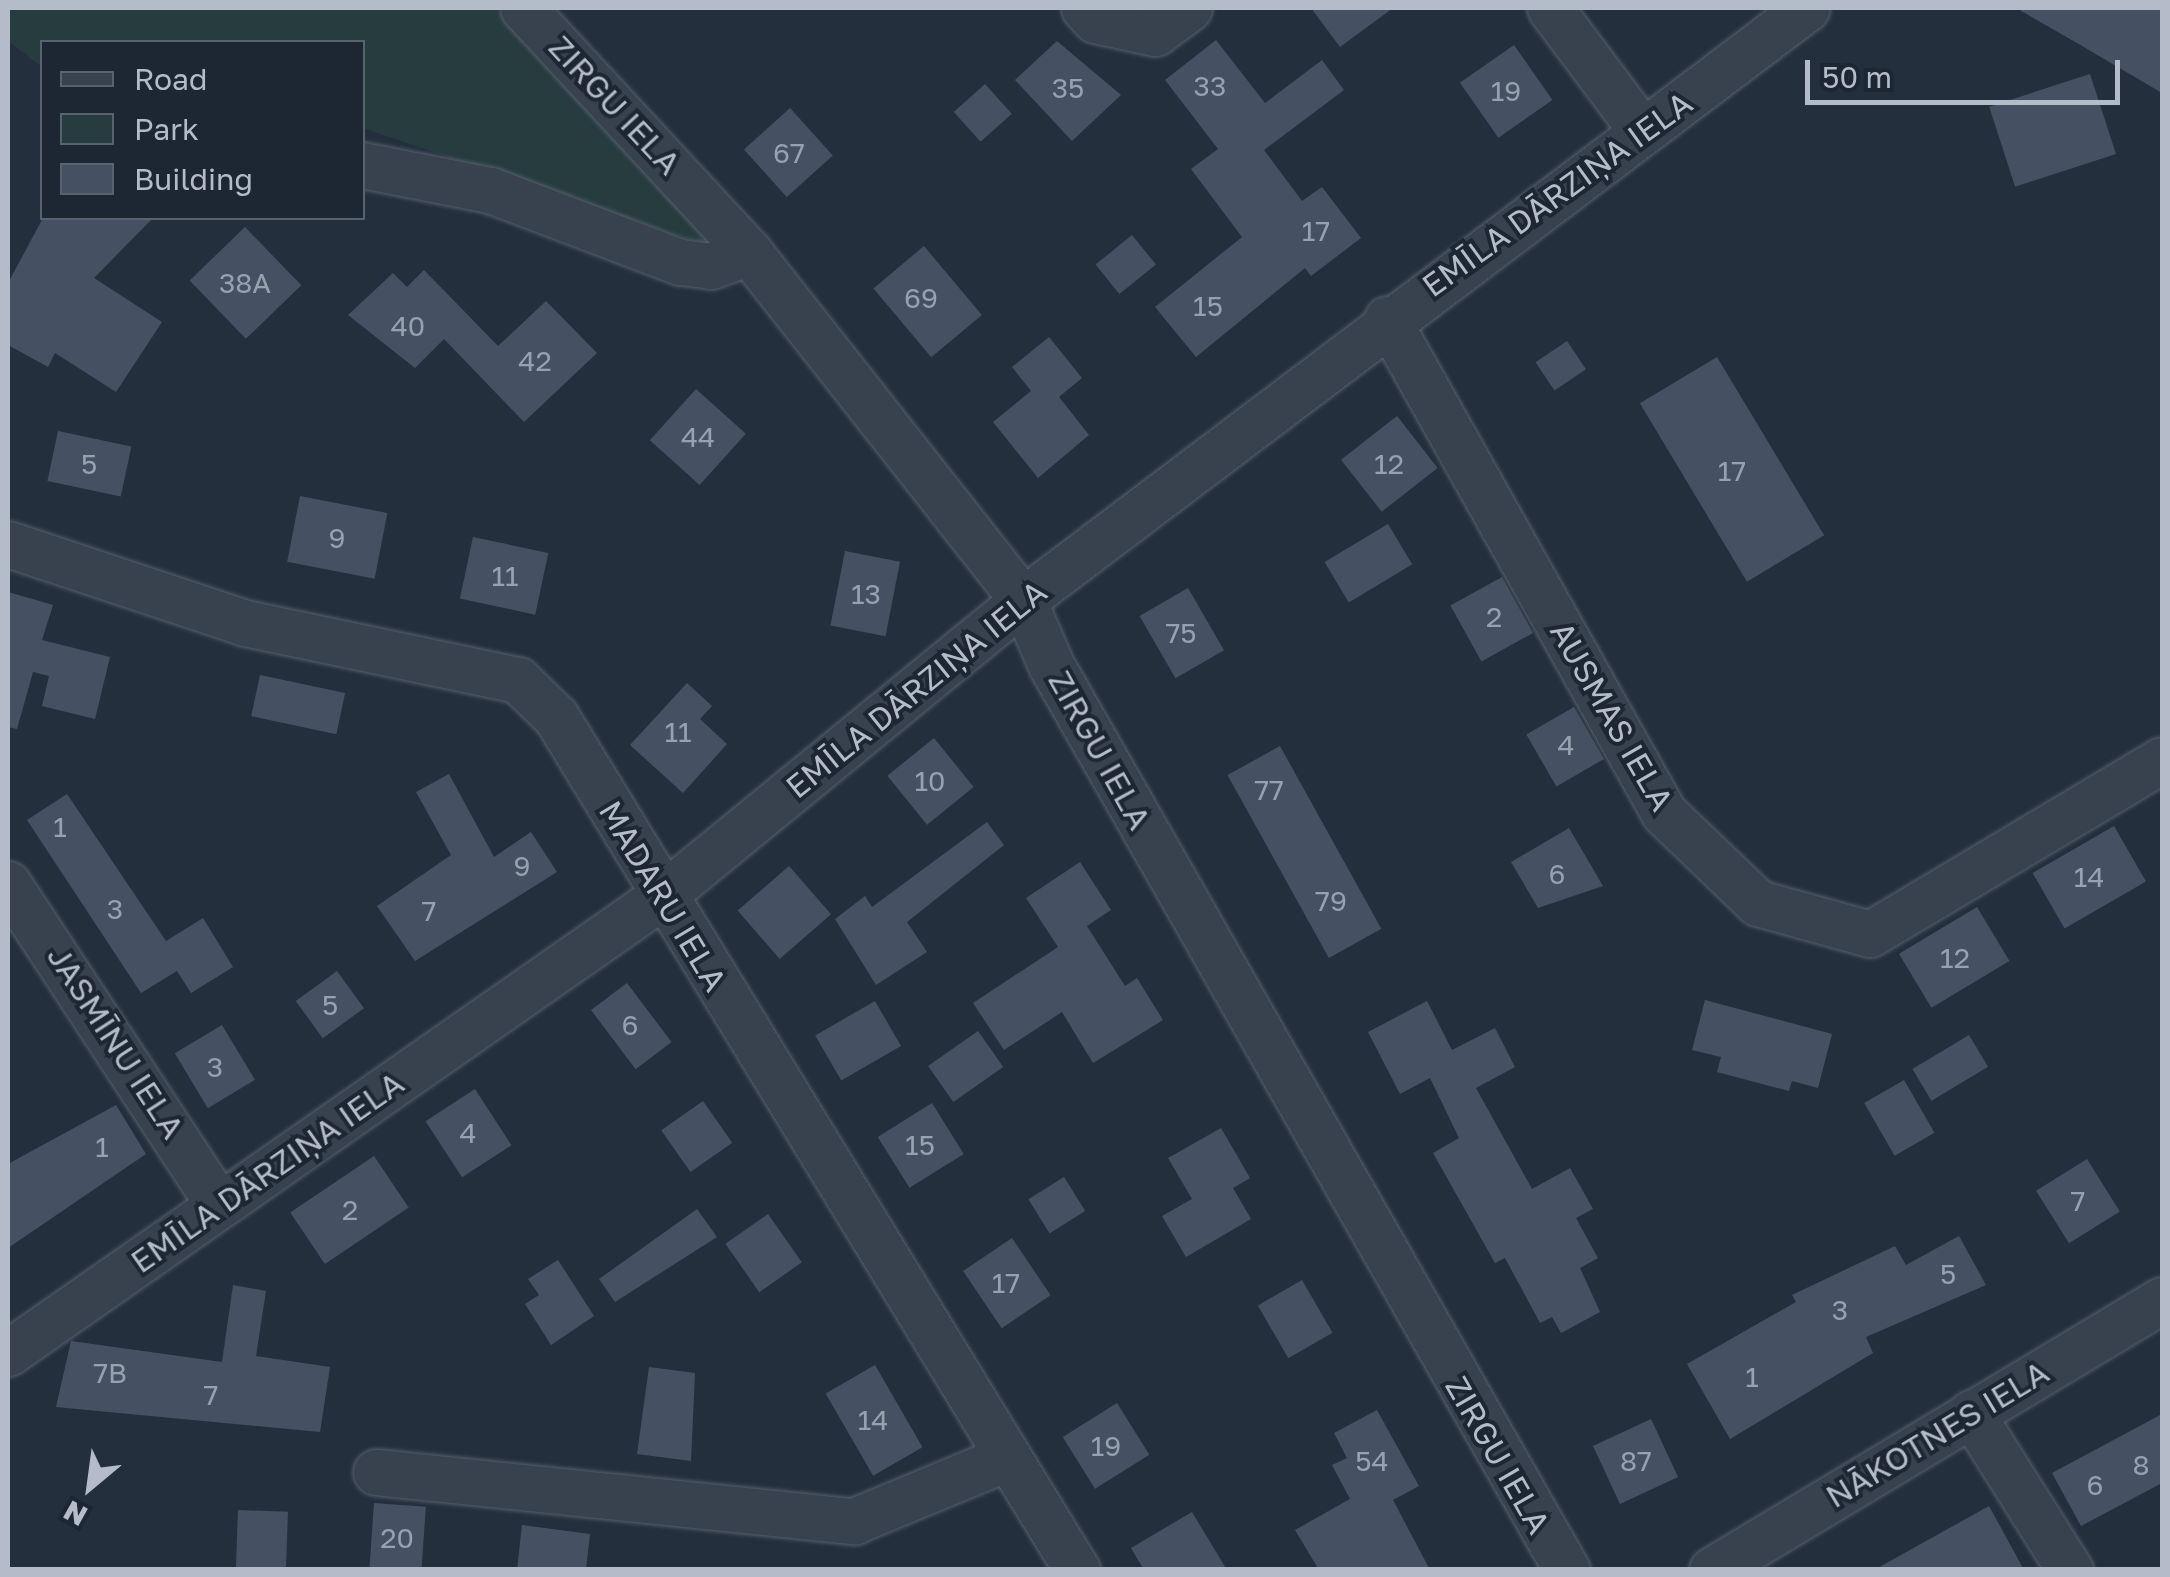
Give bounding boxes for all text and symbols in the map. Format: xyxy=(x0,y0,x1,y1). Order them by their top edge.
street label: ZIRGU IELA xyxy=(541,28,689,182)
legend xyxy=(40,40,365,220)
scale bar xyxy=(1810,40,2125,102)
text: 50 m xyxy=(1822,59,1892,95)
text: Road xyxy=(134,61,208,97)
house number: 33 xyxy=(1194,69,1226,103)
house number: 35 xyxy=(1052,71,1084,105)
house number: 19 xyxy=(1491,74,1521,108)
street label: EMĪLA DĀRZIŅA IELA xyxy=(1415,83,1699,305)
text: Park xyxy=(134,111,199,147)
house number: 67 xyxy=(773,136,805,170)
text: Building xyxy=(134,161,253,197)
house number: 17 xyxy=(1302,214,1330,248)
house number: 38A xyxy=(219,266,271,300)
house number: 69 xyxy=(904,281,938,315)
house number: 15 xyxy=(1193,289,1223,323)
house number: 40 xyxy=(391,309,425,343)
house number: 42 xyxy=(518,344,552,378)
house number: 44 xyxy=(681,420,715,454)
house number: 5 xyxy=(81,447,97,481)
house number: 12 xyxy=(1374,447,1404,481)
house number: 17 xyxy=(1718,454,1746,488)
house number: 9 xyxy=(329,521,345,555)
house number: 11 xyxy=(491,559,519,593)
street label: EMĪLA DĀRZIŅA IELA xyxy=(778,572,1054,806)
house number: 13 xyxy=(851,577,881,611)
house number: 2 xyxy=(1486,600,1502,634)
street label: AUSMAS IELA xyxy=(1542,615,1682,817)
house number: 75 xyxy=(1165,616,1197,650)
street label: ZIRGU IELA xyxy=(1041,664,1159,836)
house number: 11 xyxy=(664,715,692,749)
house number: 4 xyxy=(1557,728,1575,762)
house number: 10 xyxy=(915,764,945,798)
house number: 77 xyxy=(1254,773,1284,807)
street label: MADARU IELA xyxy=(591,794,735,998)
house number: 1 xyxy=(53,810,67,844)
house number: 9 xyxy=(514,849,530,883)
house number: 6 xyxy=(1549,857,1565,891)
house number: 14 xyxy=(2074,860,2104,894)
house number: 79 xyxy=(1315,884,1347,918)
house number: 3 xyxy=(107,892,123,926)
house number: 7 xyxy=(422,894,436,928)
street label: JASMĪNU IELA xyxy=(39,939,193,1145)
house number: 12 xyxy=(1940,941,1970,975)
house number: 5 xyxy=(322,988,338,1022)
house number: 6 xyxy=(622,1008,638,1042)
house number: 3 xyxy=(207,1050,223,1084)
street label: EMĪLA DĀRZIŅA IELA xyxy=(123,1063,411,1281)
house number: 4 xyxy=(459,1116,477,1150)
house number: 15 xyxy=(905,1128,935,1162)
house number: 1 xyxy=(95,1130,109,1164)
house number: 7 xyxy=(2071,1184,2085,1218)
house number: 2 xyxy=(342,1193,358,1227)
house number: 5 xyxy=(1940,1257,1956,1291)
house number: 17 xyxy=(992,1266,1020,1300)
house number: 3 xyxy=(1832,1293,1848,1327)
street label: NĀKOTNES IELA xyxy=(1819,1352,2055,1516)
house number: 7B xyxy=(93,1356,127,1390)
house number: 1 xyxy=(1745,1360,1759,1394)
street label: ZIRGU IELA xyxy=(1438,1370,1558,1540)
house number: 7 xyxy=(204,1378,218,1412)
house number: 14 xyxy=(858,1403,888,1437)
house number: 19 xyxy=(1091,1429,1121,1463)
north arrow xyxy=(40,1437,140,1537)
house number: 54 xyxy=(1355,1444,1389,1478)
house number: 87 xyxy=(1620,1444,1652,1478)
house number: 8 xyxy=(2132,1448,2150,1482)
house number: 6 xyxy=(2087,1468,2103,1502)
text: N xyxy=(58,1494,93,1533)
house number: 20 xyxy=(380,1521,414,1555)

